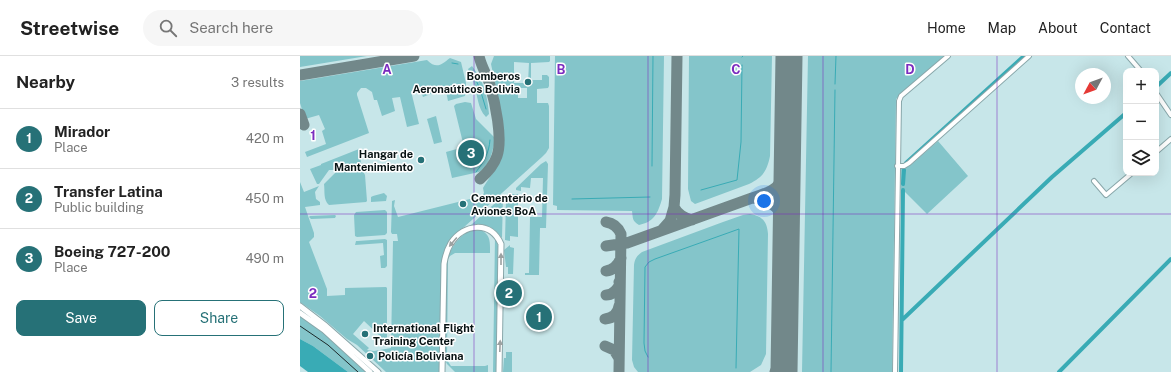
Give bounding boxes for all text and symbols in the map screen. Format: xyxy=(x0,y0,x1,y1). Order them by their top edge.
search box xyxy=(143,10,423,46)
text: Streetwise xyxy=(20,17,119,39)
icon: search xyxy=(157,17,179,39)
text: Search here xyxy=(189,19,273,36)
text: Home xyxy=(927,20,966,36)
text: Map xyxy=(988,20,1016,36)
text: About xyxy=(1038,20,1078,36)
text: Contact xyxy=(1100,20,1151,36)
text: A xyxy=(382,62,392,77)
text: B xyxy=(557,62,566,77)
text: C xyxy=(731,62,741,77)
text: D xyxy=(905,62,915,77)
north arrow xyxy=(1075,68,1111,104)
map controls xyxy=(1123,68,1159,176)
button: + xyxy=(1123,68,1159,104)
place label: Bomberos Aeronaúticos Bolivia xyxy=(412,70,520,95)
text: Nearby xyxy=(16,72,75,92)
text: 3 results xyxy=(231,75,284,90)
marker: Bomberos Aeronaúticos Bolivia xyxy=(523,77,533,87)
button: − xyxy=(1123,104,1159,140)
text: Mirador xyxy=(54,123,110,140)
text: 1 xyxy=(310,128,316,143)
text: 1 xyxy=(26,131,32,146)
text: 420 m xyxy=(246,131,284,146)
pin: 3 xyxy=(458,138,484,168)
text: Place xyxy=(54,140,88,155)
button: layers xyxy=(1123,140,1159,176)
place label: Hangar de Mantenimiento xyxy=(334,148,413,173)
marker: Hangar de Mantenimiento xyxy=(416,155,426,165)
text: Transfer Latina xyxy=(54,183,163,200)
text: 2 xyxy=(25,191,33,206)
text: 450 m xyxy=(245,191,284,206)
your location xyxy=(754,191,774,211)
place label: Cementerio de Aviones BoA xyxy=(471,192,548,217)
marker: Cementerio de Aviones BoA xyxy=(458,199,468,209)
text: Public building xyxy=(54,200,144,215)
one-way arrow xyxy=(449,236,458,247)
text: Boeing 727-200 xyxy=(54,243,170,260)
text: 3 xyxy=(25,251,33,266)
text: 490 m xyxy=(245,251,284,266)
one-way arrow xyxy=(498,252,504,265)
text: Place xyxy=(54,260,88,275)
pin: 2 xyxy=(496,278,522,308)
text: 2 xyxy=(309,286,317,301)
button: Save xyxy=(16,300,146,336)
button: Share xyxy=(154,300,284,336)
pin: 1 xyxy=(526,302,552,332)
place label: International Flight Training Center xyxy=(373,322,475,347)
marker: International Flight Training Center xyxy=(360,329,370,339)
one-way arrow xyxy=(497,339,503,352)
place label: Policía Boliviana xyxy=(378,350,463,362)
marker: Policía Boliviana xyxy=(365,351,375,361)

